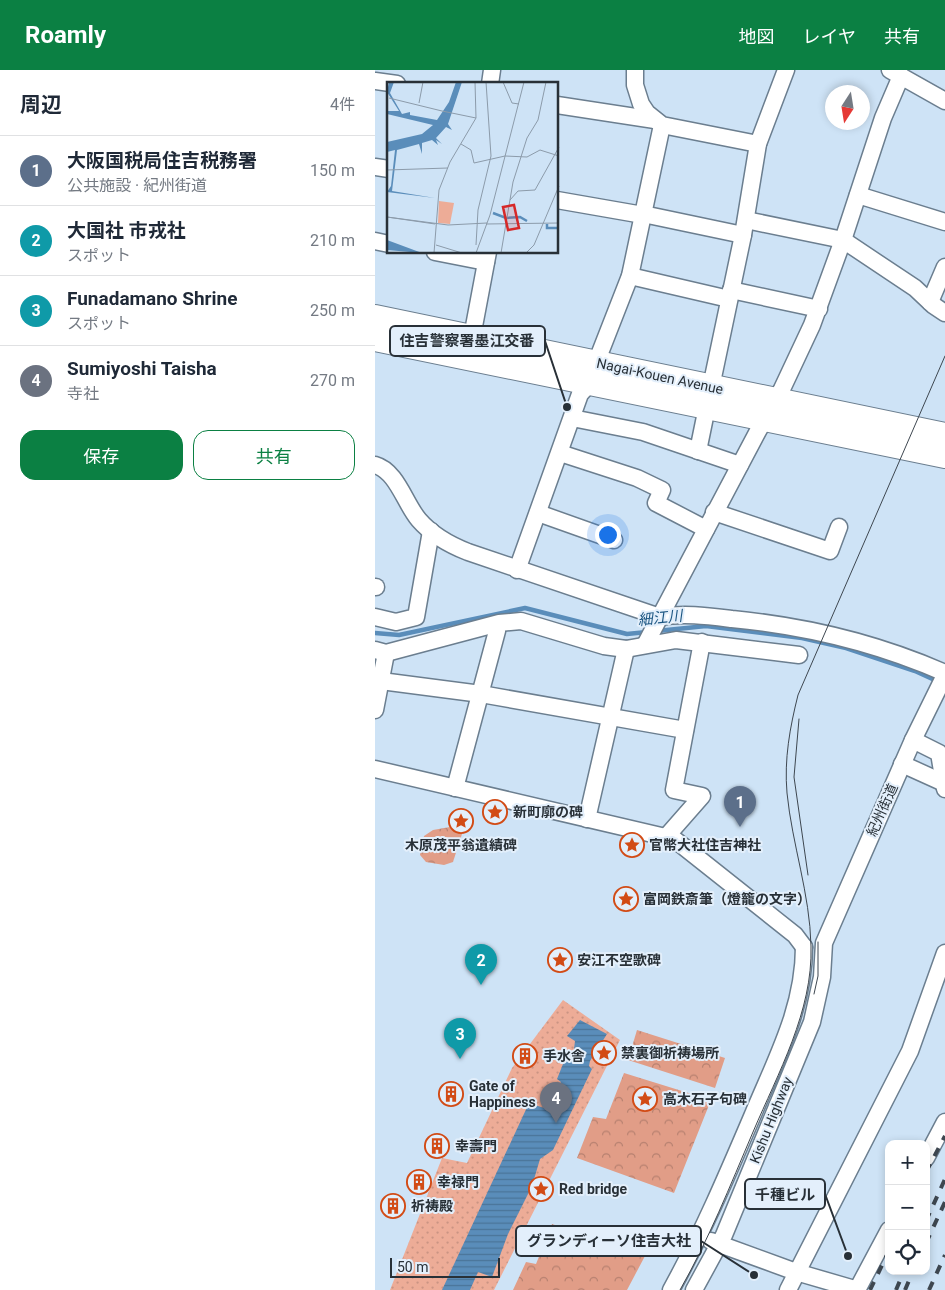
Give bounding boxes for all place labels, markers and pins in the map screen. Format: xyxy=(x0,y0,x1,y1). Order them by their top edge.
callout: 住吉警察署墨江交番 xyxy=(390,326,545,356)
pin: 1 xyxy=(724,786,756,827)
place icon: 新町廓の碑 xyxy=(482,799,508,825)
place label: 新町廓の碑 xyxy=(513,804,583,820)
place icon: 木原茂平翁遺績碑 xyxy=(448,808,474,834)
place icon: 官幣大社住吉神社 xyxy=(619,832,645,858)
place label: 木原茂平翁遺績碑 xyxy=(405,837,517,853)
place label: 官幣大社住吉神社 xyxy=(649,837,761,853)
place icon: 富岡鉄斎筆（燈籠の文字） xyxy=(613,886,639,912)
place label: 富岡鉄斎筆（燈籠の文字） xyxy=(643,891,811,907)
pin: 2 xyxy=(465,944,497,985)
place icon: 安江不空歌碑 xyxy=(547,947,573,973)
place label: 安江不空歌碑 xyxy=(577,952,661,968)
pin: 3 xyxy=(444,1018,476,1059)
place icon: 禁裏御祈祷場所 xyxy=(591,1040,617,1066)
building icon: 手水舎 xyxy=(512,1043,538,1069)
place label: 禁裏御祈祷場所 xyxy=(621,1045,719,1061)
place label: 手水舎 xyxy=(543,1048,585,1064)
place label: Gate of Happiness xyxy=(469,1078,536,1110)
building icon: Gate of Happiness xyxy=(438,1081,464,1107)
pin: 4 xyxy=(540,1082,572,1123)
place icon: 高木石子句碑 xyxy=(632,1086,658,1112)
place label: 高木石子句碑 xyxy=(663,1091,747,1107)
building icon: 幸壽門 xyxy=(424,1133,450,1159)
place label: 幸壽門 xyxy=(455,1138,497,1154)
building icon: 幸禄門 xyxy=(406,1169,432,1195)
place label: 幸禄門 xyxy=(437,1174,479,1190)
place icon: Red bridge xyxy=(528,1176,554,1202)
callout: 千種ビル xyxy=(745,1179,825,1209)
place label: Red bridge xyxy=(559,1181,627,1197)
building icon: 祈祷殿 xyxy=(380,1193,406,1219)
place label: 祈祷殿 xyxy=(411,1198,453,1214)
callout: グランディーソ住吉大社 xyxy=(516,1226,701,1256)

